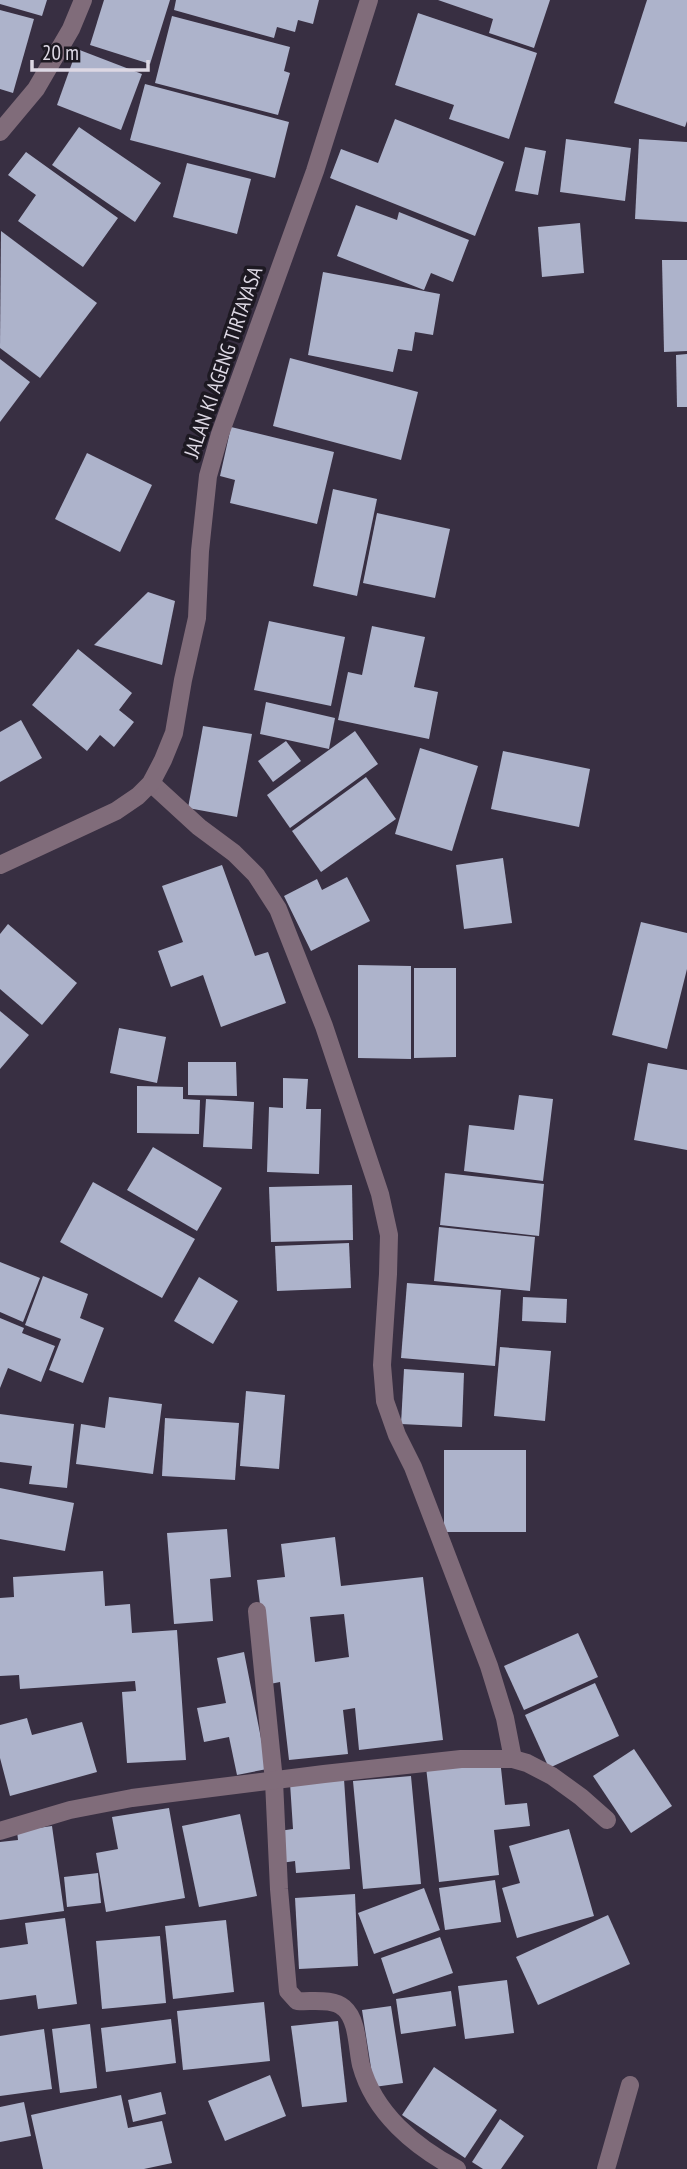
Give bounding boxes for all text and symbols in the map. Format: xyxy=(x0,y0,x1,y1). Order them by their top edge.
scale bar xyxy=(32,28,147,72)
text: 20 m xyxy=(42,39,79,66)
street label: JALAN KI AGENG TIRTAYASA xyxy=(177,263,268,462)

